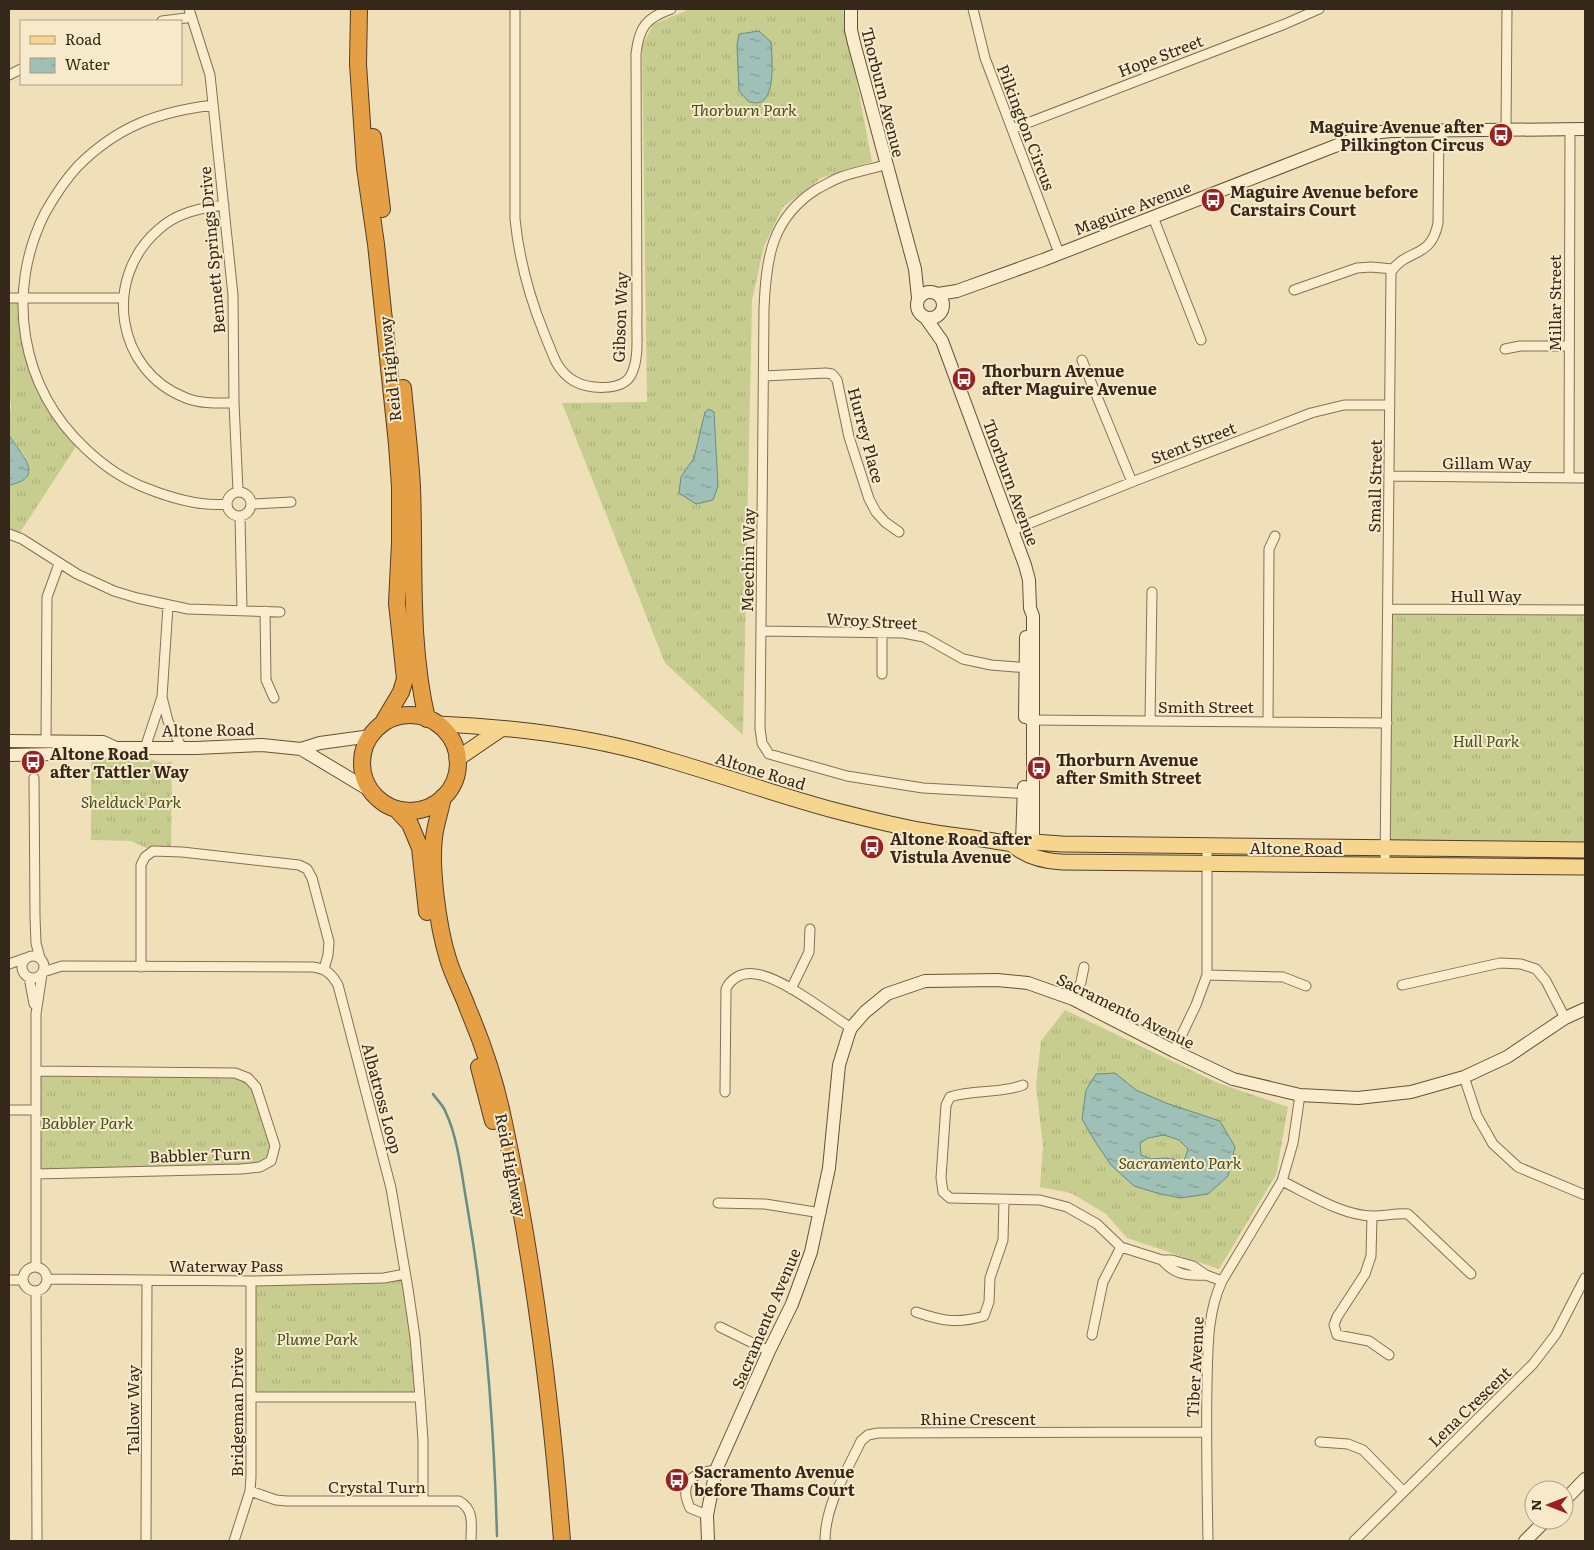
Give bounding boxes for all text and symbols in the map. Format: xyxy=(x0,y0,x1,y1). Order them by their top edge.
legend xyxy=(20,20,182,85)
street label: Thorburn Avenue xyxy=(856,24,912,160)
text: Road xyxy=(65,27,101,50)
street label: Hope Street xyxy=(1114,28,1207,82)
text: Water xyxy=(65,52,110,75)
street label: Pilkington Circus xyxy=(992,60,1062,194)
park label: Thorburn Park xyxy=(691,97,797,121)
place label: Maguire Avenue after Pilkington Circus xyxy=(1309,114,1484,156)
bus stop icon: Maguire Avenue after Pilkington Circus xyxy=(1488,122,1514,148)
street label: Bennett Springs Drive xyxy=(192,165,230,335)
street label: Maguire Avenue xyxy=(1070,174,1194,240)
place label: Maguire Avenue before Carstairs Court xyxy=(1230,179,1418,221)
bus stop icon: Maguire Avenue before Carstairs Court xyxy=(1200,187,1226,213)
street label: Millar Street xyxy=(1542,254,1566,351)
street label: Gibson Way xyxy=(605,270,633,363)
street label: Reid Highway xyxy=(371,314,406,423)
place label: Thorburn Avenue after Maguire Avenue xyxy=(982,358,1157,400)
bus stop icon: Thorburn Avenue after Maguire Avenue xyxy=(951,366,977,392)
street label: Hurrey Place xyxy=(843,384,891,486)
street label: Thorburn Avenue xyxy=(978,415,1046,549)
street label: Stent Street xyxy=(1147,415,1240,469)
street label: Small Street xyxy=(1361,439,1387,533)
street label: Gillam Way xyxy=(1442,450,1532,474)
street label: Meechin Way xyxy=(734,507,760,612)
street label: Hull Way xyxy=(1450,583,1522,607)
street label: Wroy Street xyxy=(826,606,919,634)
street label: Smith Street xyxy=(1158,694,1255,718)
street label: Altone Road xyxy=(161,716,255,742)
park label: Hull Park xyxy=(1452,728,1520,752)
place label: Altone Road after Tattler Way xyxy=(50,741,189,783)
street label: Altone Road xyxy=(713,745,809,795)
place label: Thorburn Avenue after Smith Street xyxy=(1056,747,1201,789)
bus stop icon: Altone Road after Tattler Way xyxy=(20,749,46,775)
bus stop icon: Thorburn Avenue after Smith Street xyxy=(1026,755,1052,781)
park label: Shelduck Park xyxy=(81,789,182,813)
place label: Altone Road after Vistula Avenue xyxy=(890,826,1032,868)
bus stop icon: Altone Road after Vistula Avenue xyxy=(859,834,885,860)
street label: Altone Road xyxy=(1249,835,1343,859)
street label: Sacramento Avenue xyxy=(1053,966,1199,1054)
street label: Albatross Loop xyxy=(357,1040,409,1156)
park label: Babbler Park xyxy=(41,1110,134,1134)
street label: Reid Highway xyxy=(490,1111,534,1220)
street label: Babbler Turn xyxy=(149,1140,251,1168)
park label: Sacramento Park xyxy=(1118,1150,1242,1174)
street label: Sacramento Avenue xyxy=(724,1244,806,1392)
street label: Waterway Pass xyxy=(169,1253,283,1277)
street label: Tiber Avenue xyxy=(1179,1316,1209,1418)
park label: Plume Park xyxy=(276,1326,358,1350)
street label: Bridgeman Drive xyxy=(224,1347,248,1477)
street label: Lena Crescent xyxy=(1422,1360,1516,1452)
street label: Tallow Way xyxy=(120,1364,144,1455)
street label: Rhine Crescent xyxy=(920,1406,1036,1430)
place label: Sacramento Avenue before Thams Court xyxy=(694,1459,855,1501)
bus stop icon: Sacramento Avenue before Thams Court xyxy=(664,1467,690,1493)
street label: Crystal Turn xyxy=(328,1474,426,1498)
north arrow xyxy=(1524,1480,1574,1530)
text: N xyxy=(1525,1499,1545,1511)

